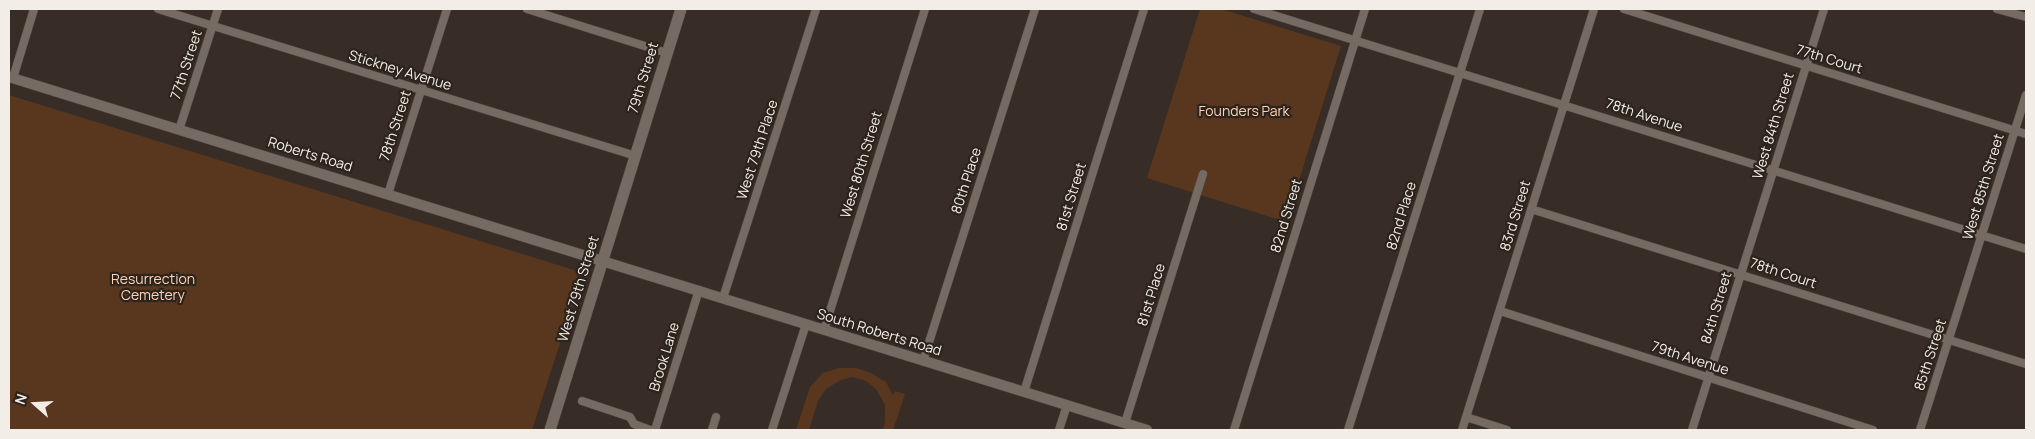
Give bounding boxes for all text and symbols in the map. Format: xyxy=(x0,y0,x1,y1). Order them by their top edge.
street label: 77th Street xyxy=(168,28,206,102)
street label: 79th Street xyxy=(625,40,663,116)
street label: 77th Court xyxy=(1794,42,1864,78)
street label: Stickney Avenue xyxy=(347,47,453,95)
street label: West 84th Street xyxy=(1750,71,1798,181)
street label: 78th Street xyxy=(377,89,415,163)
street label: 78th Avenue xyxy=(1603,96,1685,136)
street label: West 79th Place xyxy=(734,98,782,202)
park label: Founders Park xyxy=(1199,104,1289,120)
street label: West 80th Street xyxy=(838,110,886,220)
street label: West 85th Street xyxy=(1960,132,2008,242)
street label: Roberts Road xyxy=(266,134,354,176)
street label: 80th Place xyxy=(948,146,986,216)
street label: 81st Street xyxy=(1054,161,1090,233)
street label: 82nd Street xyxy=(1268,177,1306,255)
street label: 83rd Street xyxy=(1497,179,1535,253)
street label: 82nd Place xyxy=(1384,180,1420,252)
street label: West 79th Street xyxy=(555,234,603,344)
street label: 78th Court xyxy=(1748,255,1818,293)
street label: 81st Place xyxy=(1135,262,1169,328)
street label: 84th Street xyxy=(1698,270,1736,346)
park label: Resurrection Cemetery xyxy=(111,272,195,304)
street label: South Roberts Road xyxy=(815,306,943,360)
street label: 85th Street xyxy=(1912,317,1950,393)
street label: Brook Lane xyxy=(647,321,683,393)
street label: 79th Avenue xyxy=(1649,339,1731,379)
north arrow xyxy=(10,379,60,429)
text: N xyxy=(10,391,31,407)

